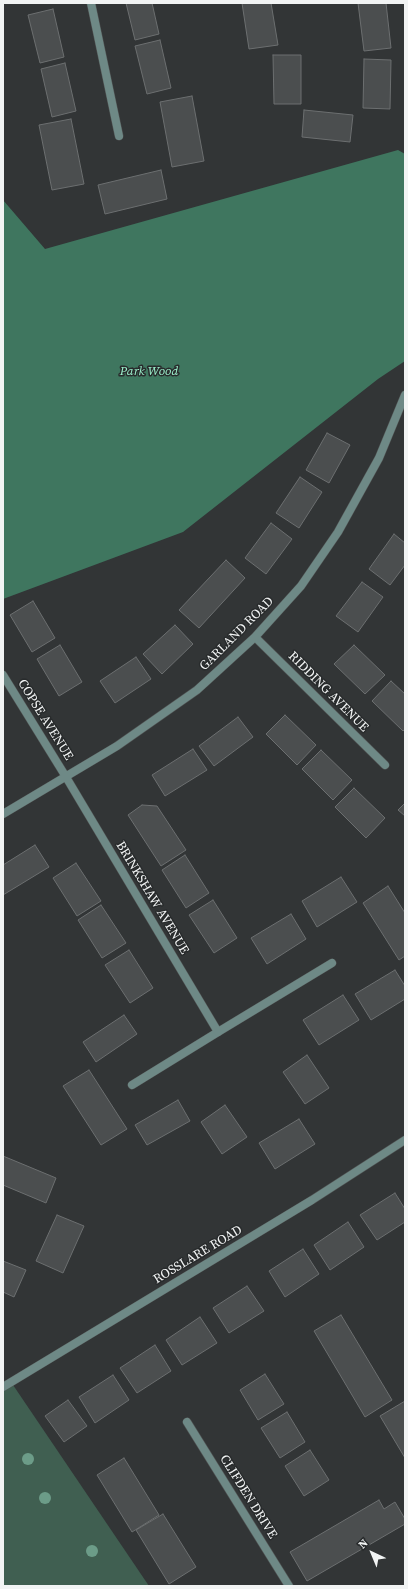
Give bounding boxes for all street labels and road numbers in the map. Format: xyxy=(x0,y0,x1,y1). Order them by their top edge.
street label: GARLAND ROAD xyxy=(197,594,277,674)
street label: RIDDING AVENUE xyxy=(285,649,371,735)
street label: COPSE AVENUE xyxy=(14,677,76,763)
street label: BRINKSHAW AVENUE xyxy=(112,839,192,957)
street label: ROSSLARE ROAD xyxy=(151,1222,245,1288)
street label: CLIFDEN DRIVE xyxy=(216,1452,280,1542)

